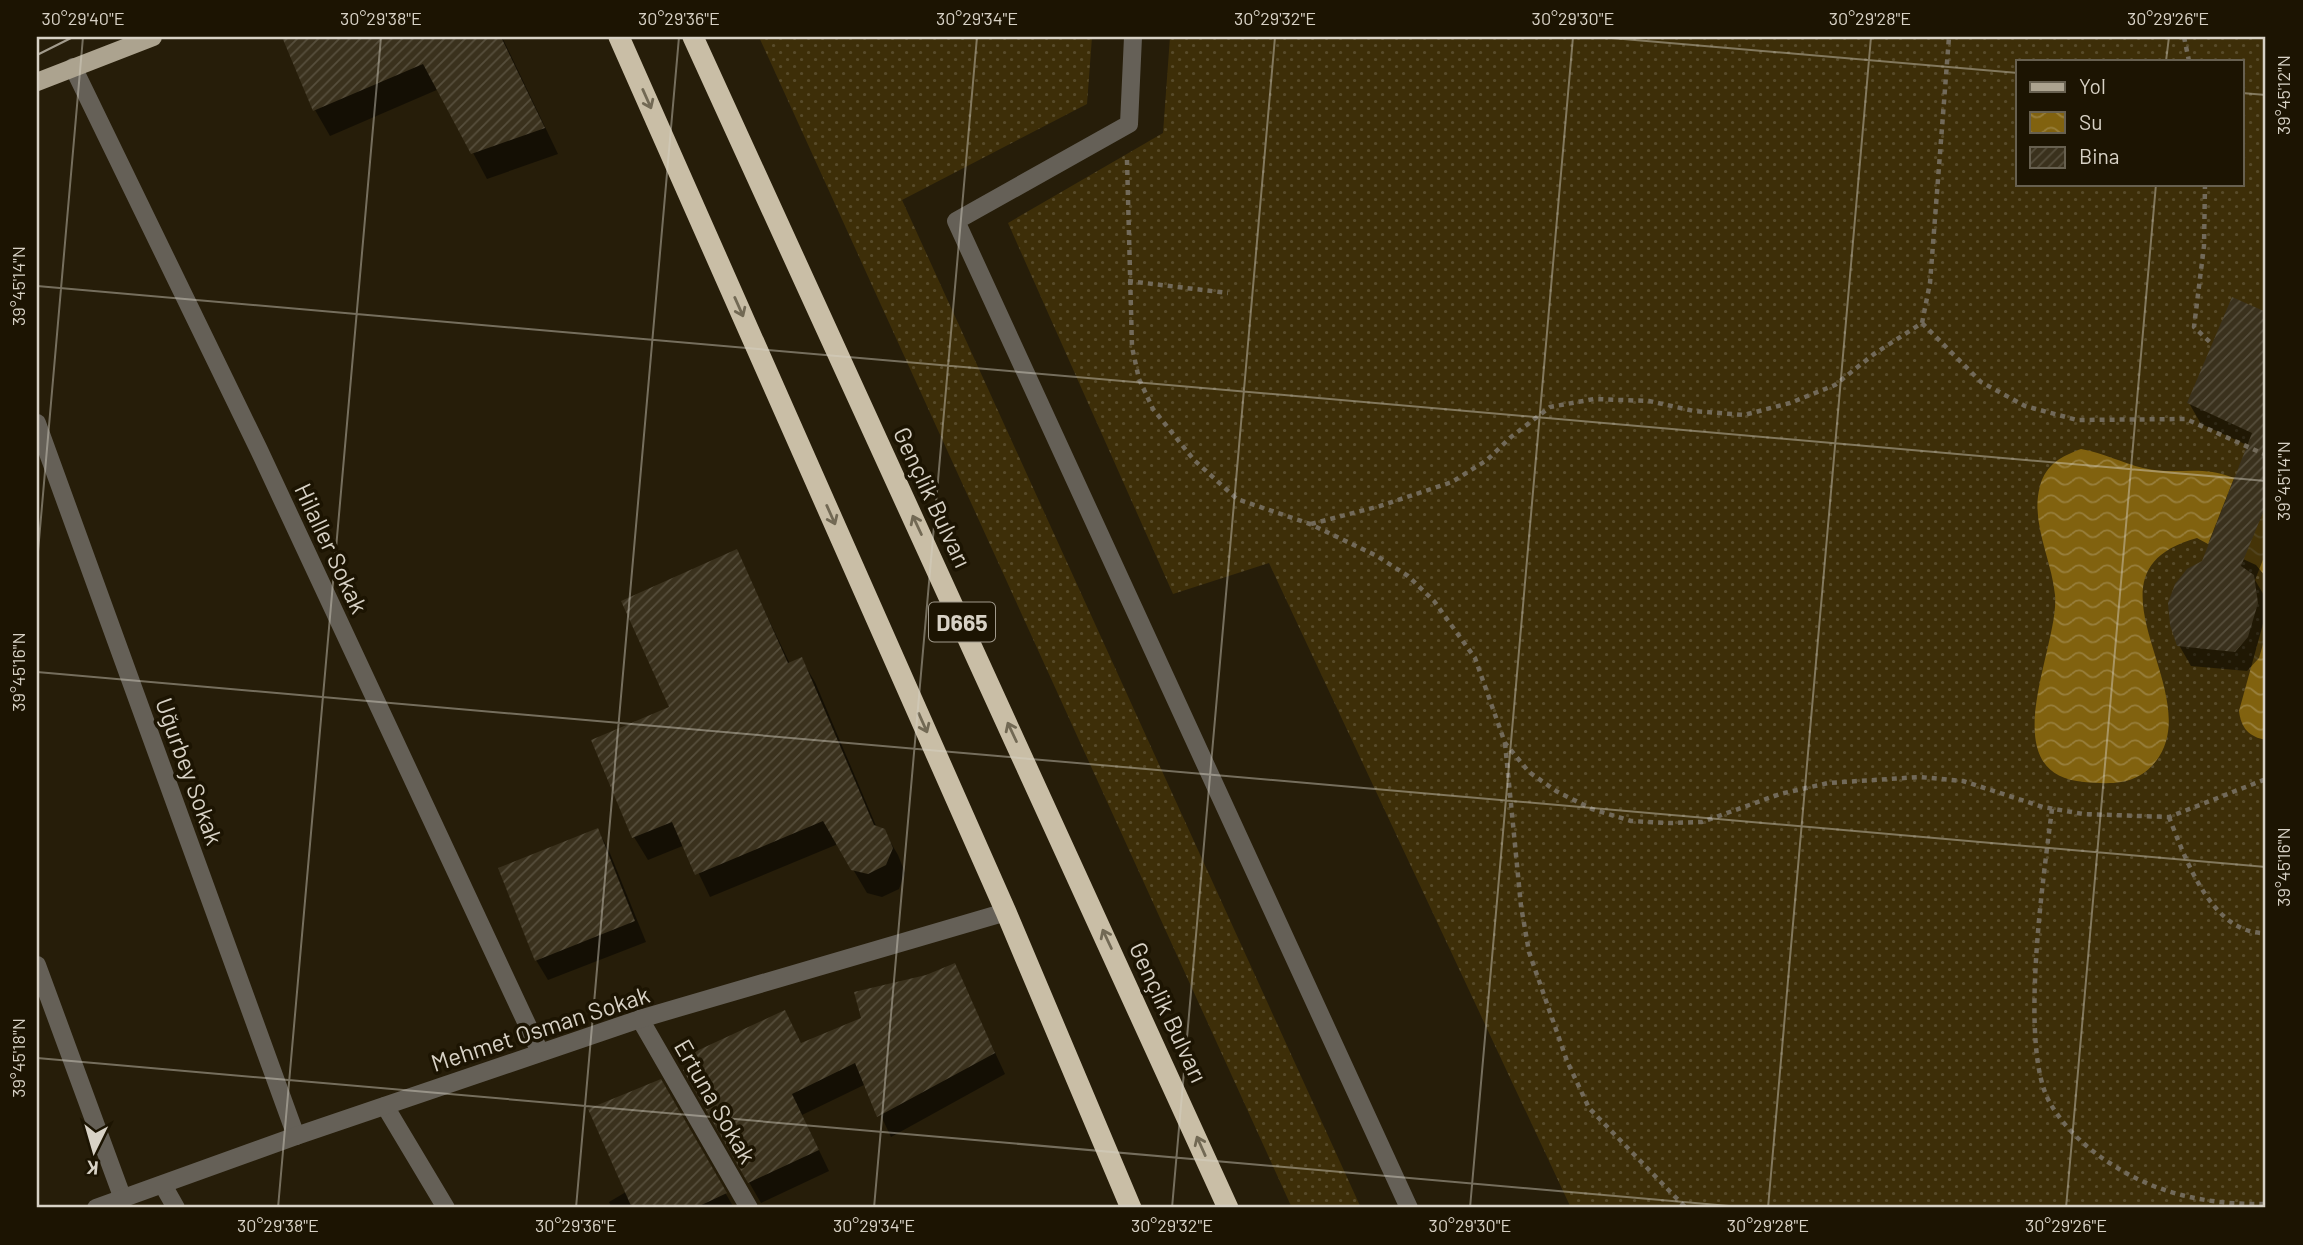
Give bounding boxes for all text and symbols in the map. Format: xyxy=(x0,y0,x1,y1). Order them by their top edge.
text: 30°29'40"E xyxy=(41,7,125,29)
text: 30°29'38"E xyxy=(340,7,422,29)
text: 30°29'36"E xyxy=(638,7,720,29)
text: 30°29'34"E xyxy=(936,7,1018,29)
text: 30°29'32"E xyxy=(1234,7,1316,29)
text: 30°29'30"E xyxy=(1532,7,1614,29)
text: 30°29'28"E xyxy=(1829,7,1911,29)
text: 30°29'26"E xyxy=(2127,7,2209,29)
text: 39°45'12"N xyxy=(2272,55,2294,135)
legend xyxy=(2016,60,2244,186)
text: Yol xyxy=(2079,73,2106,98)
one-way arrow xyxy=(641,88,654,109)
text: Su xyxy=(2079,109,2103,134)
text: Bina xyxy=(2079,143,2120,168)
text: 39°45'14"N xyxy=(7,246,29,326)
one-way arrow xyxy=(733,296,746,317)
street label: Gençlik Bulvarı xyxy=(888,422,978,572)
text: 39°45'14"N xyxy=(2272,441,2294,521)
street label: Hilaller Sokak xyxy=(289,478,375,618)
one-way arrow xyxy=(825,504,838,526)
one-way arrow xyxy=(910,515,923,536)
road number: D665 xyxy=(929,602,995,642)
text: 39°45'16"N xyxy=(7,632,29,712)
street label: Uğurbey Sokak xyxy=(150,693,230,849)
one-way arrow xyxy=(917,712,930,734)
one-way arrow xyxy=(1005,722,1018,743)
text: 39°45'16"N xyxy=(2272,827,2294,907)
one-way arrow xyxy=(1100,928,1113,950)
street label: Gençlik Bulvarı xyxy=(1124,937,1214,1087)
street label: Mehmet Osman Sokak xyxy=(427,979,653,1077)
text: 39°45'18"N xyxy=(7,1018,29,1098)
street label: Ertuna Sokak xyxy=(669,1034,763,1168)
north arrow xyxy=(60,1116,130,1186)
one-way arrow xyxy=(1194,1136,1207,1157)
text: K xyxy=(85,1156,99,1180)
text: 30°29'38"E xyxy=(237,1214,319,1236)
text: 30°29'36"E xyxy=(535,1214,617,1236)
text: 30°29'34"E xyxy=(833,1214,915,1236)
text: 30°29'32"E xyxy=(1131,1214,1213,1236)
text: 30°29'30"E xyxy=(1429,1214,1511,1236)
text: 30°29'28"E xyxy=(1727,1214,1809,1236)
text: 30°29'26"E xyxy=(2025,1214,2107,1236)

